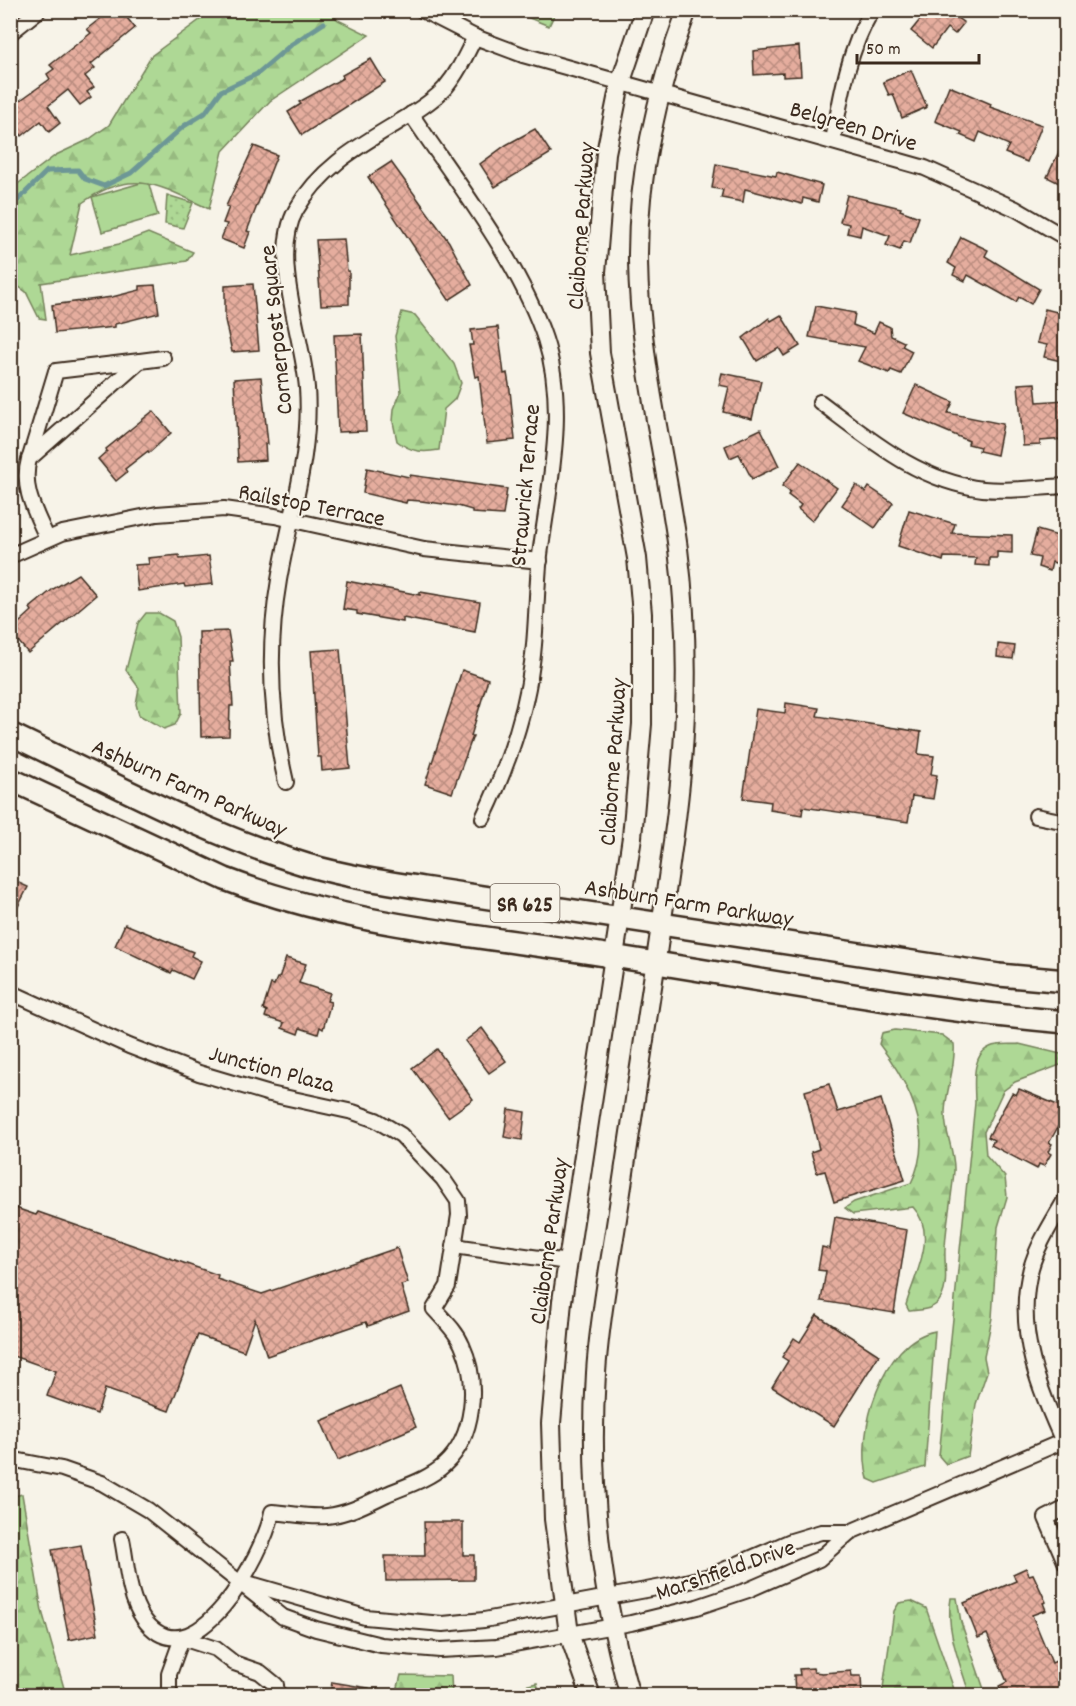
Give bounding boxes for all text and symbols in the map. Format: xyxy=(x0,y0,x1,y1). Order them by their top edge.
scale bar xyxy=(857,27,978,65)
text: 50 m xyxy=(866,38,901,63)
street label: Belgreen Drive xyxy=(786,93,921,162)
street label: Claiborne Parkway xyxy=(560,140,606,311)
street label: Cornerpost Square xyxy=(252,243,304,416)
street label: Strawrick Terrace xyxy=(503,403,551,568)
street label: Railstop Terrace xyxy=(235,476,388,538)
street label: Claiborne Parkway xyxy=(592,676,638,847)
street label: Ashburn Farm Parkway xyxy=(86,731,293,849)
street label: Ashburn Farm Parkway xyxy=(582,872,796,938)
road number: SR 625 xyxy=(490,884,560,922)
street label: Junction Plaza xyxy=(205,1038,338,1104)
street label: Claiborne Parkway xyxy=(522,1155,580,1327)
street label: Marshfield Drive xyxy=(652,1532,800,1612)

